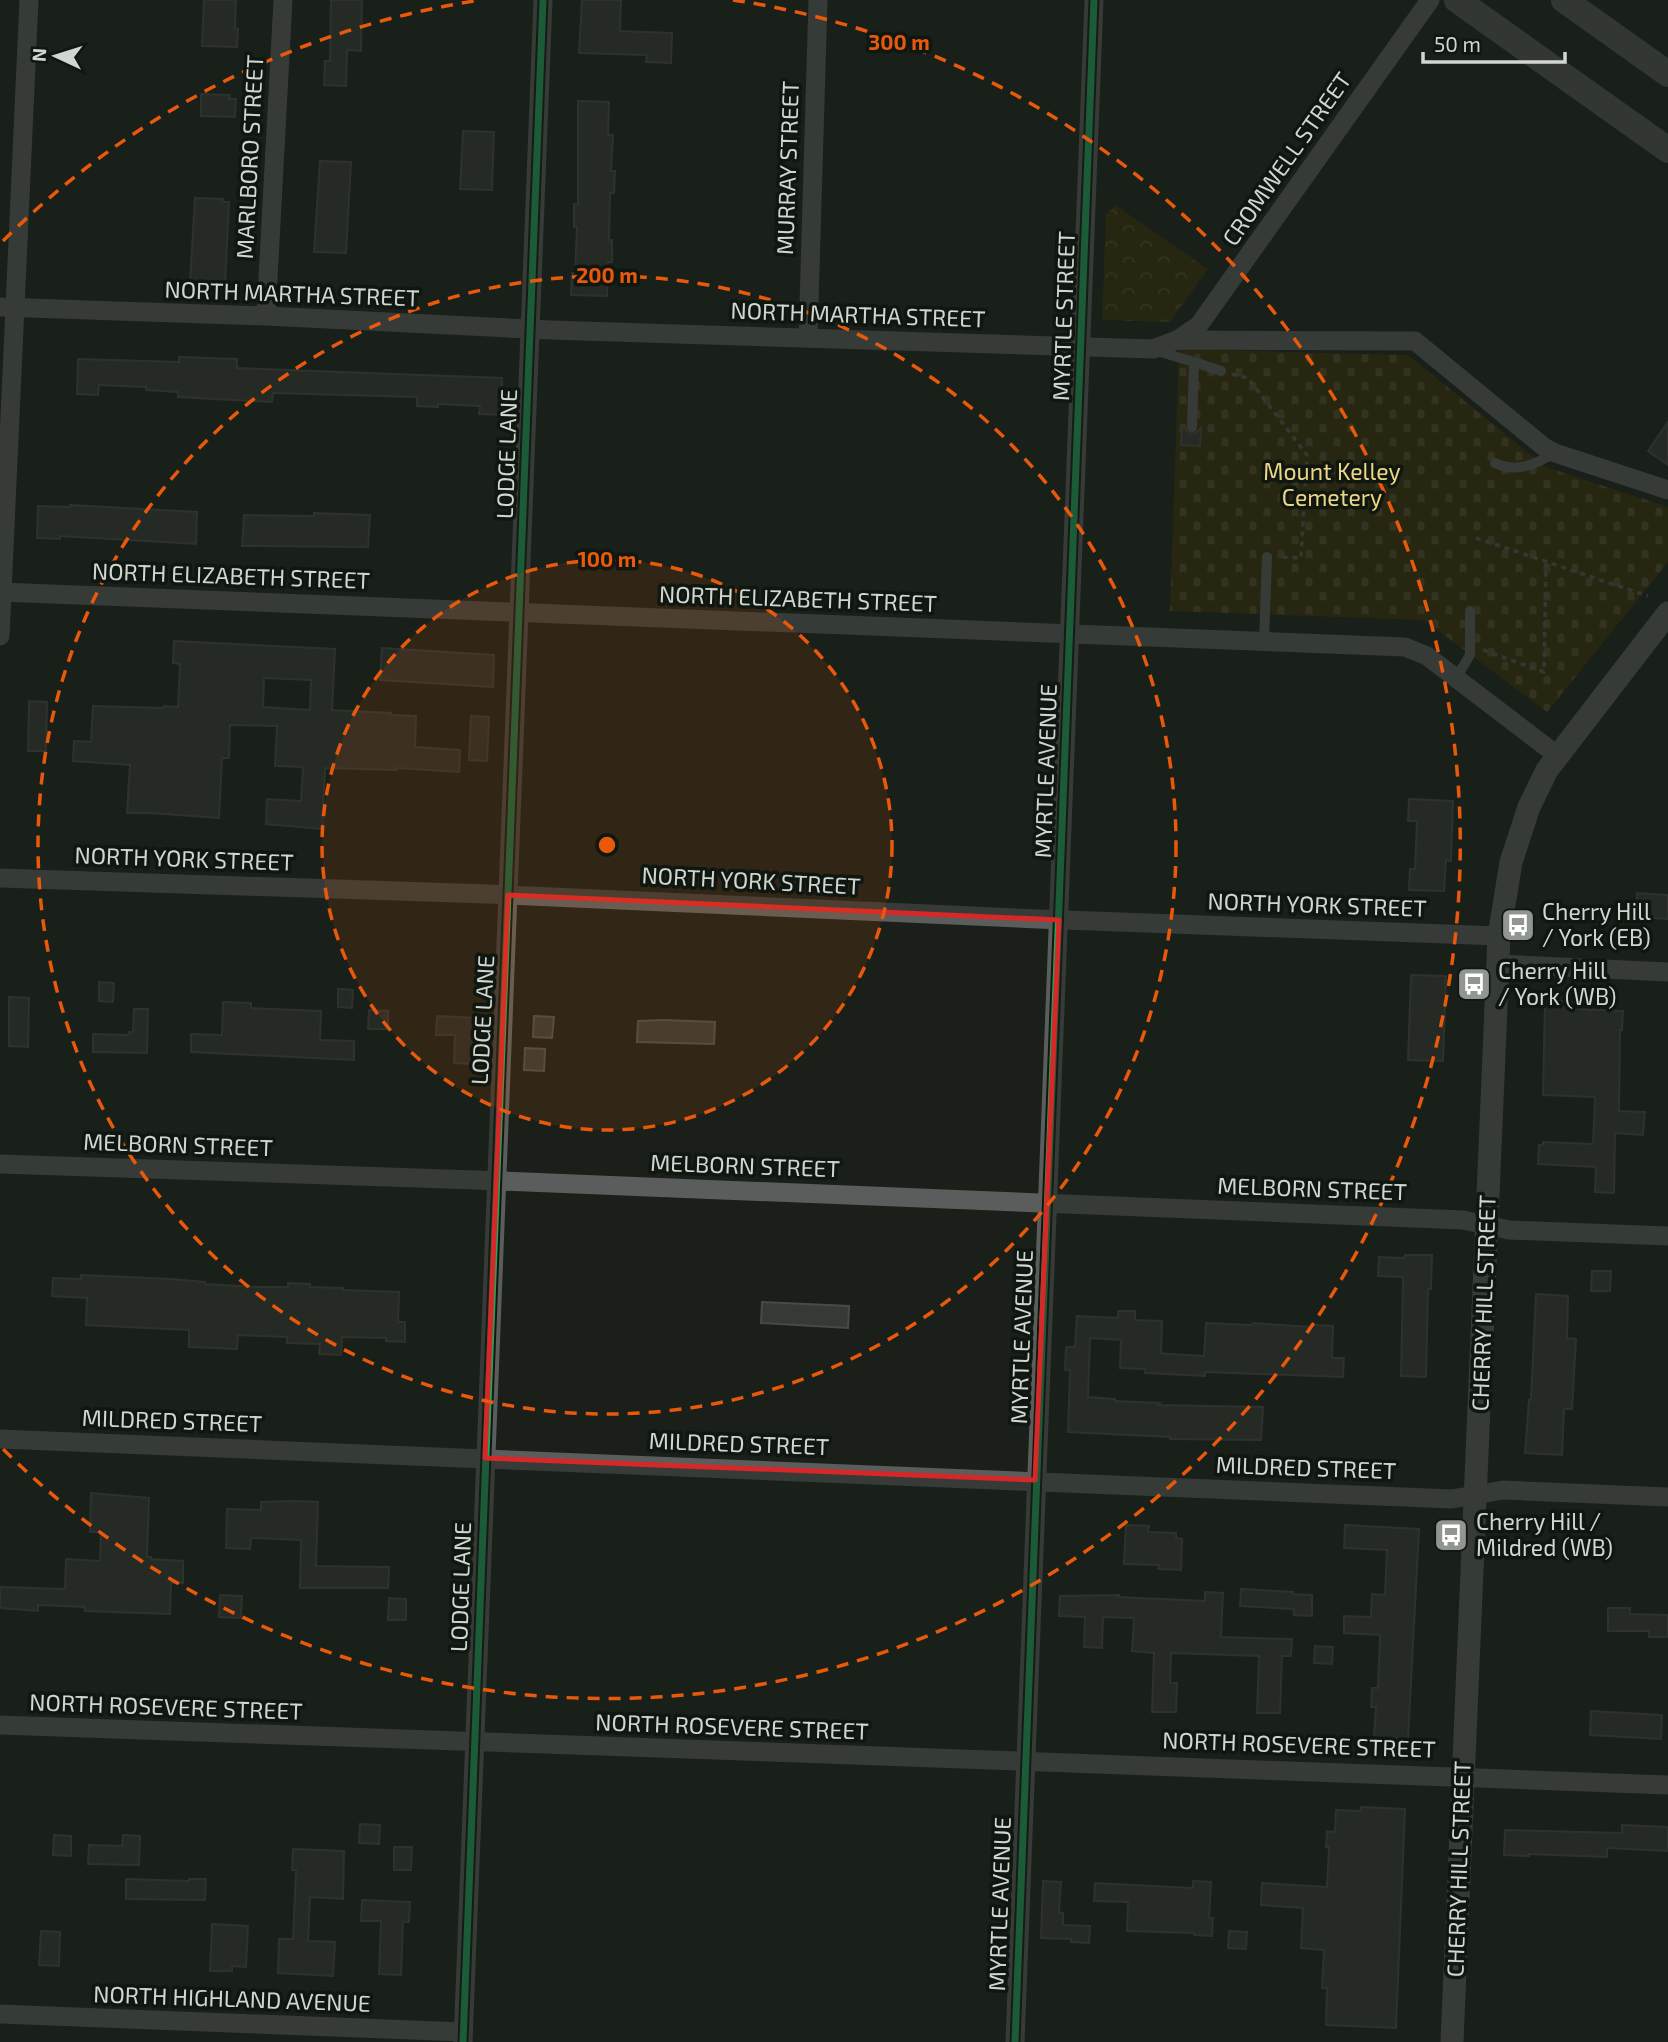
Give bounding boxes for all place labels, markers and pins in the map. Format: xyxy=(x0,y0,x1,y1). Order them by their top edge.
centre of rings xyxy=(595,833,619,857)
place label: Cherry Hill / York (EB) xyxy=(1542,897,1651,951)
bus stop icon: Cherry Hill / York (EB) xyxy=(1499,906,1537,944)
place label: Cherry Hill / York (WB) xyxy=(1498,956,1616,1010)
bus stop icon: Cherry Hill / York (WB) xyxy=(1455,965,1493,1003)
place label: Cherry Hill / Mildred (WB) xyxy=(1476,1507,1613,1561)
bus stop icon: Cherry Hill / Mildred (WB) xyxy=(1432,1516,1470,1554)

